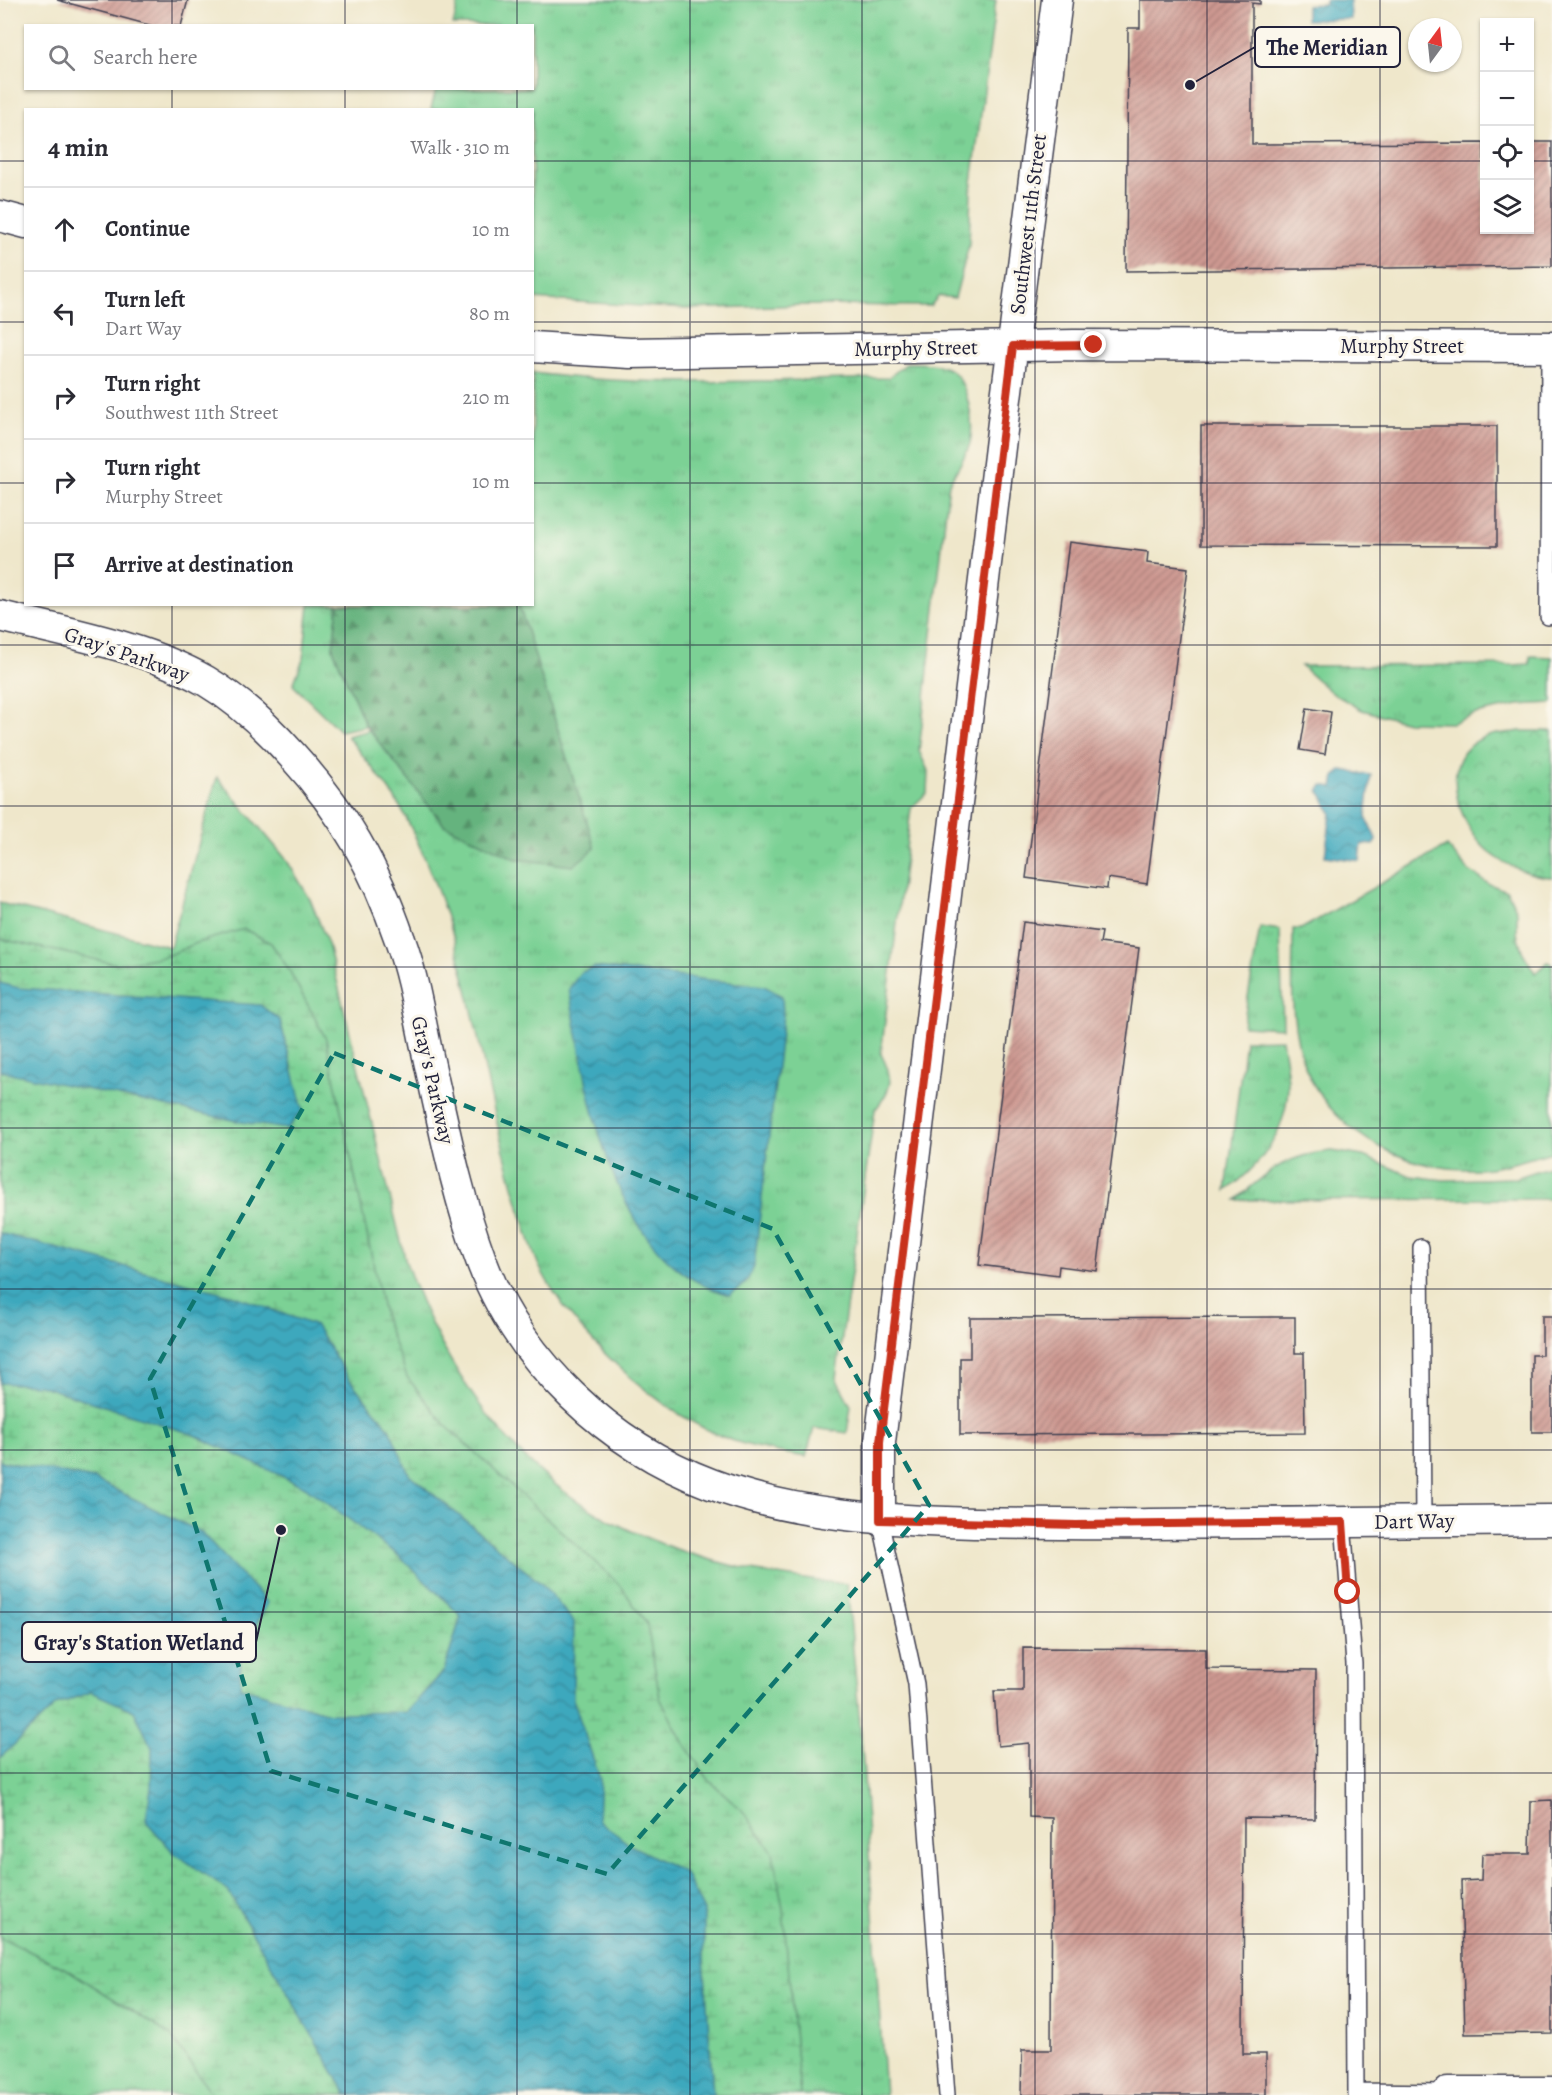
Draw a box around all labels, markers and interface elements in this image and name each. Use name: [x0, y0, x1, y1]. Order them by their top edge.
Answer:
north arrow: [1408, 18, 1462, 72]
map controls: [1480, 18, 1534, 234]
button: +: [1480, 18, 1534, 72]
search box: [24, 24, 534, 90]
callout: The Meridian: [1255, 27, 1400, 67]
text: The Meridian: [1266, 33, 1388, 63]
icon: search: [45, 41, 78, 74]
text: Search here: [93, 42, 198, 72]
button: −: [1480, 72, 1534, 126]
button: locate: [1480, 126, 1534, 180]
text: 4 min: [48, 130, 109, 165]
street label: Southwest 11th Street: [1003, 132, 1053, 316]
text: Walk · 310 m: [411, 134, 510, 161]
button: layers: [1480, 180, 1534, 234]
icon: ahead: [48, 213, 81, 246]
text: Continue: [105, 214, 190, 244]
text: 10 m: [472, 216, 510, 243]
text: Turn left: [105, 285, 185, 315]
icon: left: [48, 297, 81, 330]
text: 80 m: [469, 300, 510, 327]
text: Dart Way: [105, 315, 182, 342]
route end: [1080, 331, 1106, 357]
street label: Murphy Street: [1340, 332, 1464, 360]
street label: Murphy Street: [854, 333, 978, 363]
text: Turn right: [105, 369, 201, 399]
icon: right: [48, 381, 81, 414]
text: 210 m: [462, 384, 510, 411]
text: Southwest 11th Street: [105, 399, 278, 426]
text: Turn right: [105, 453, 201, 483]
icon: right: [48, 465, 81, 498]
text: 10 m: [472, 468, 510, 495]
text: Murphy Street: [105, 483, 223, 510]
icon: arrive: [48, 549, 81, 582]
text: Arrive at destination: [105, 550, 294, 580]
street label: Gray's Parkway: [61, 620, 194, 689]
street label: Gray's Parkway: [405, 1013, 461, 1147]
street label: Dart Way: [1374, 1506, 1455, 1536]
route start: [1334, 1578, 1360, 1604]
callout: Gray's Station Wetland: [22, 1622, 256, 1662]
text: Gray's Station Wetland: [34, 1628, 244, 1658]

